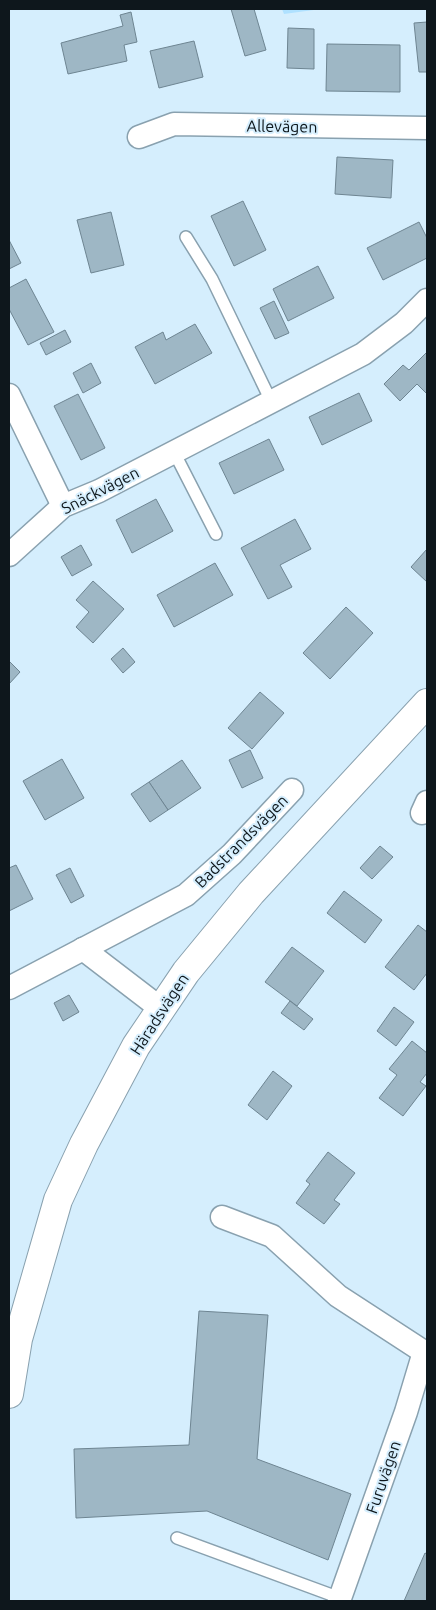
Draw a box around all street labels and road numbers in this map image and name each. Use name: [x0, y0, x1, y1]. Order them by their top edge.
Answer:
street label: Allevägen: [246, 116, 318, 136]
street label: Snäckvägen: [58, 463, 142, 517]
street label: Badstrandsvägen: [191, 791, 291, 891]
street label: Häradsvägen: [126, 970, 192, 1058]
street label: Furuvägen: [362, 1438, 404, 1516]

